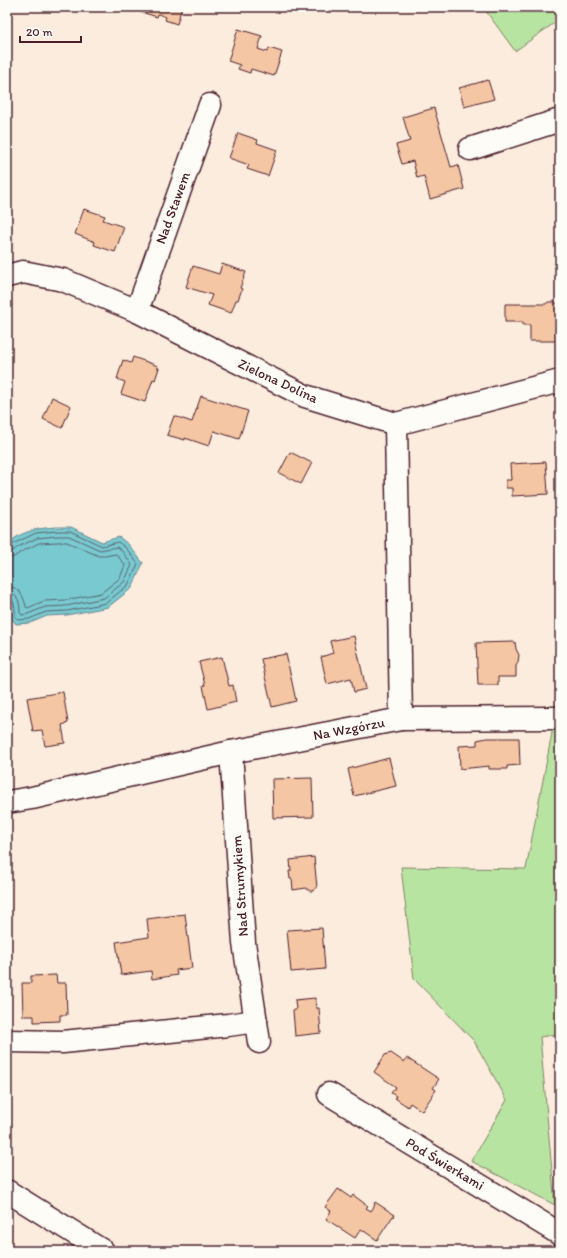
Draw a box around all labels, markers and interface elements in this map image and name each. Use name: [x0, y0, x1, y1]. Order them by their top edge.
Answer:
scale bar: [20, 18, 81, 44]
text: 20 m: [26, 25, 53, 39]
street label: Nad Stawem: [152, 169, 194, 246]
street label: Zielona Dolina: [235, 355, 321, 407]
street label: Na Wzgórzu: [312, 714, 386, 744]
street label: Nad Strumykiem: [228, 835, 252, 937]
street label: Pod Świerkami: [403, 1134, 487, 1194]

